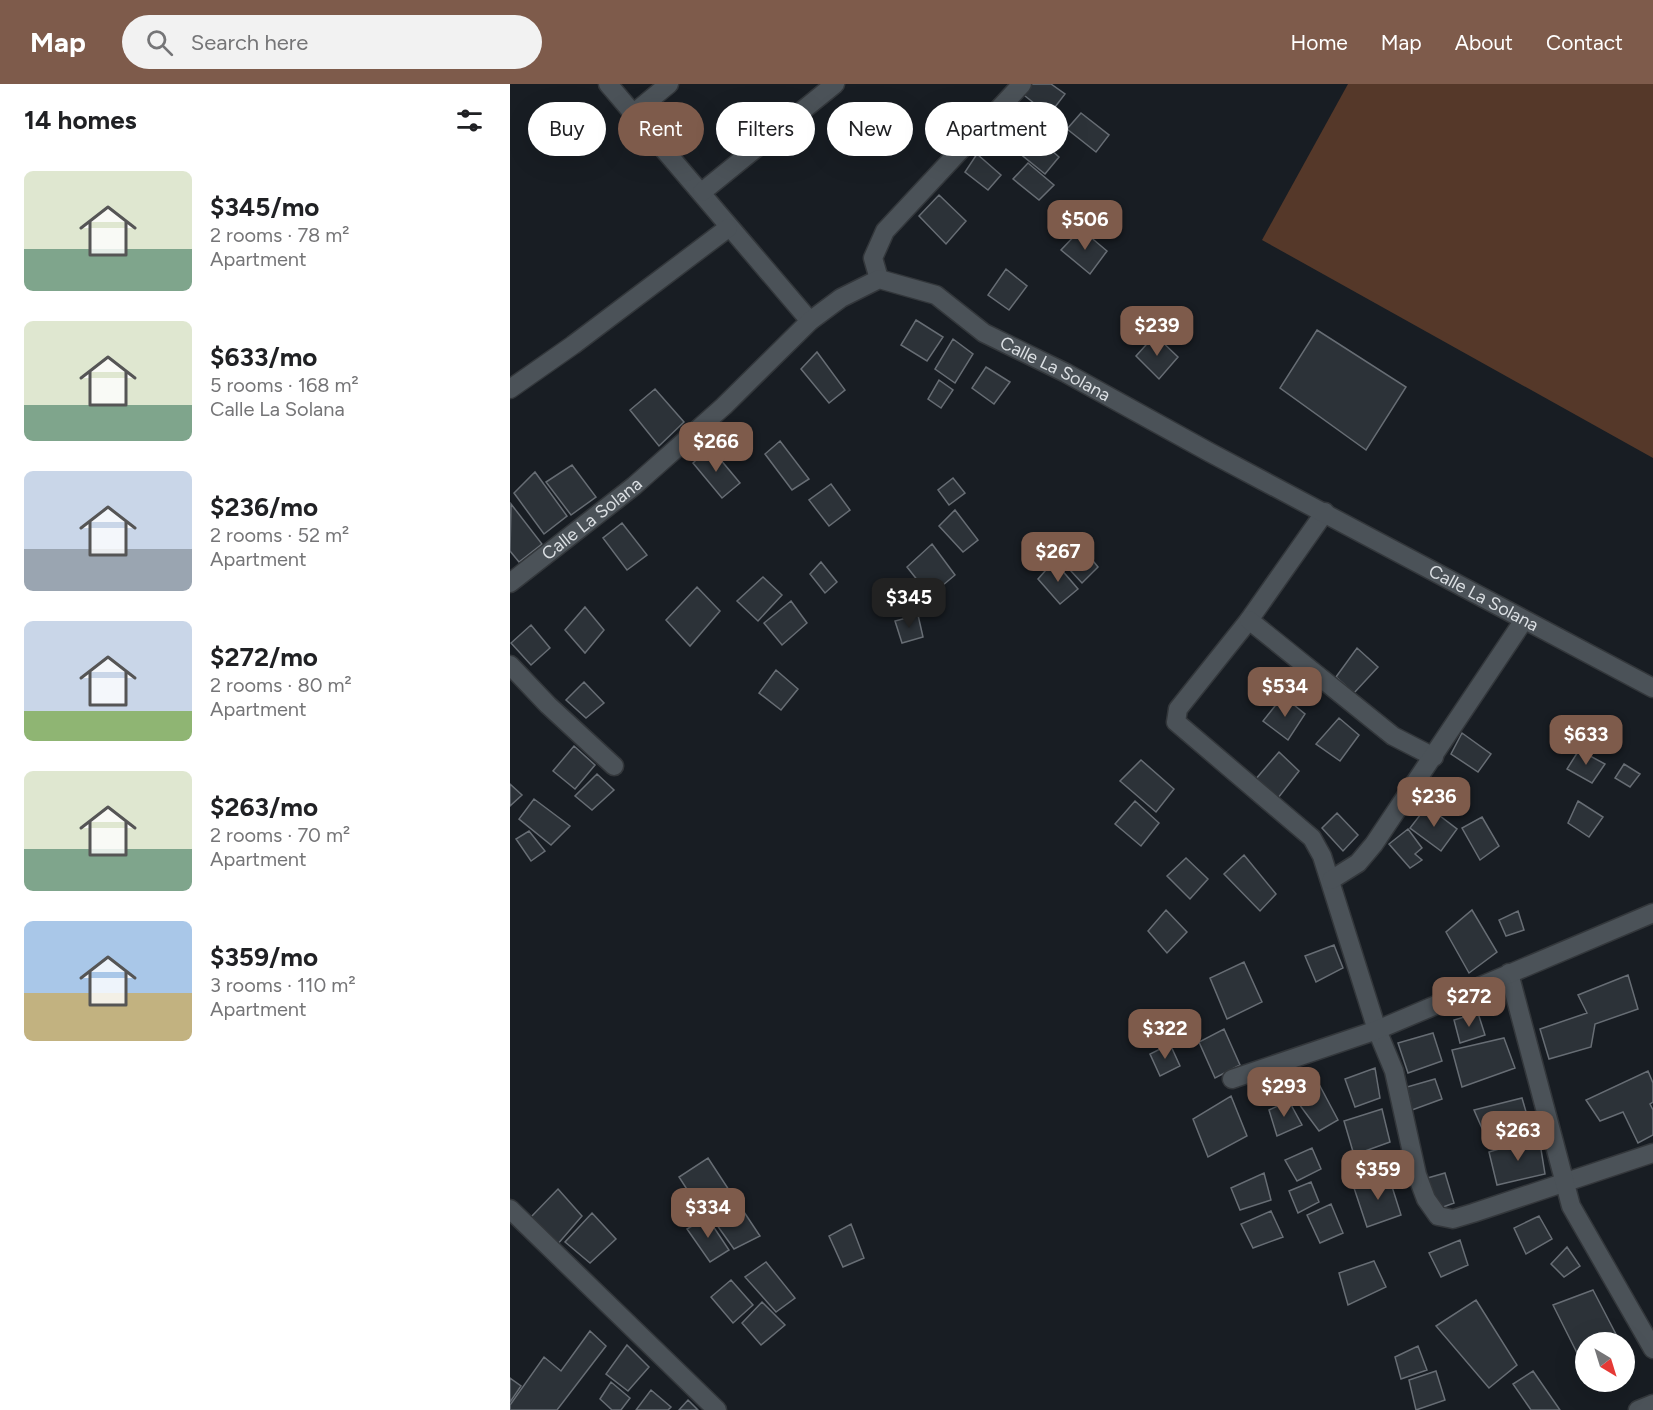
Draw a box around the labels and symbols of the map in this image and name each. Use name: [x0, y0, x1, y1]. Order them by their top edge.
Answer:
pin: $506: [1049, 200, 1121, 251]
pin: $239: [1121, 306, 1193, 357]
street label: Calle La Solana: [996, 331, 1114, 406]
pin: $266: [680, 422, 752, 473]
street label: Calle La Solana: [537, 473, 647, 565]
pin: $267: [1022, 532, 1094, 583]
street label: Calle La Solana: [1425, 560, 1542, 636]
pin: $345: [873, 578, 945, 629]
pin: $534: [1249, 667, 1321, 718]
pin: $633: [1550, 715, 1622, 766]
pin: $236: [1398, 777, 1470, 828]
pin: $272: [1433, 977, 1505, 1028]
pin: $322: [1129, 1009, 1201, 1060]
pin: $293: [1248, 1067, 1320, 1118]
pin: $263: [1482, 1111, 1554, 1162]
pin: $359: [1342, 1150, 1414, 1201]
pin: $334: [672, 1188, 744, 1239]
north arrow: [1575, 1332, 1635, 1392]

